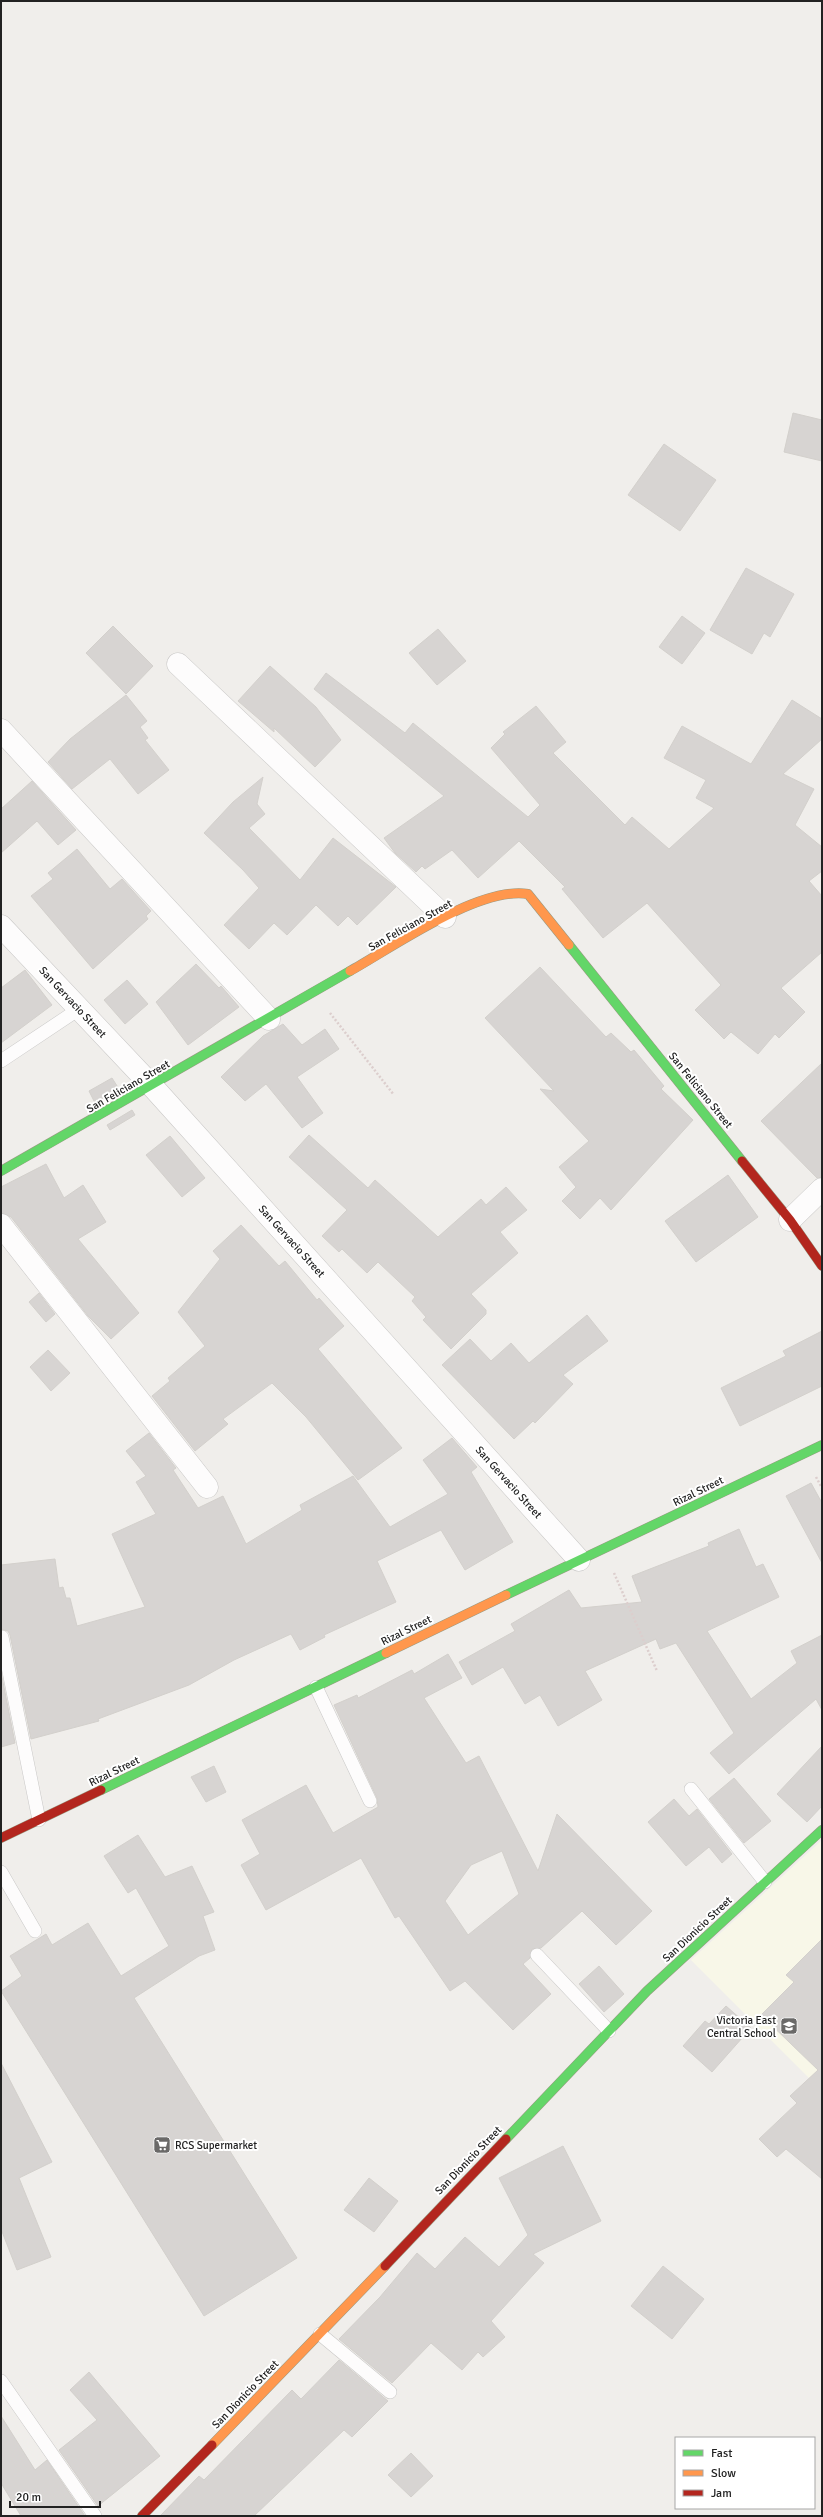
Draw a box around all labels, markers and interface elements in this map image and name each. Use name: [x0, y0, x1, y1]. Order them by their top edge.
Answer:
street label: San Feliciano Street: [366, 897, 455, 954]
street label: San Gervacio Street: [36, 964, 109, 1041]
street label: San Feliciano Street: [666, 1050, 735, 1131]
street label: San Feliciano Street: [84, 1057, 172, 1116]
street label: San Gervacio Street: [256, 1203, 328, 1280]
street label: San Gervacio Street: [473, 1444, 545, 1521]
street label: Rizal Street: [671, 1474, 726, 1509]
street label: Rizal Street: [379, 1613, 434, 1648]
street label: Rizal Street: [87, 1754, 142, 1789]
street label: San Dionicio Street: [660, 1894, 735, 1965]
place label: Victoria East Central School: [707, 2014, 776, 2040]
school or university icon: Victoria East Central School: [779, 2016, 799, 2036]
street label: San Dionicio Street: [432, 2123, 504, 2197]
supermarket icon: RCS Supermarket: [152, 2135, 172, 2155]
place label: RCS Supermarket: [175, 2139, 257, 2152]
street label: San Dionicio Street: [209, 2357, 281, 2431]
legend: [675, 2437, 815, 2509]
text: Fast: [711, 2446, 732, 2461]
text: Slow: [711, 2466, 736, 2481]
scale bar: [10, 2483, 100, 2509]
text: Jam: [711, 2486, 732, 2501]
text: 20 m: [16, 2490, 41, 2505]

